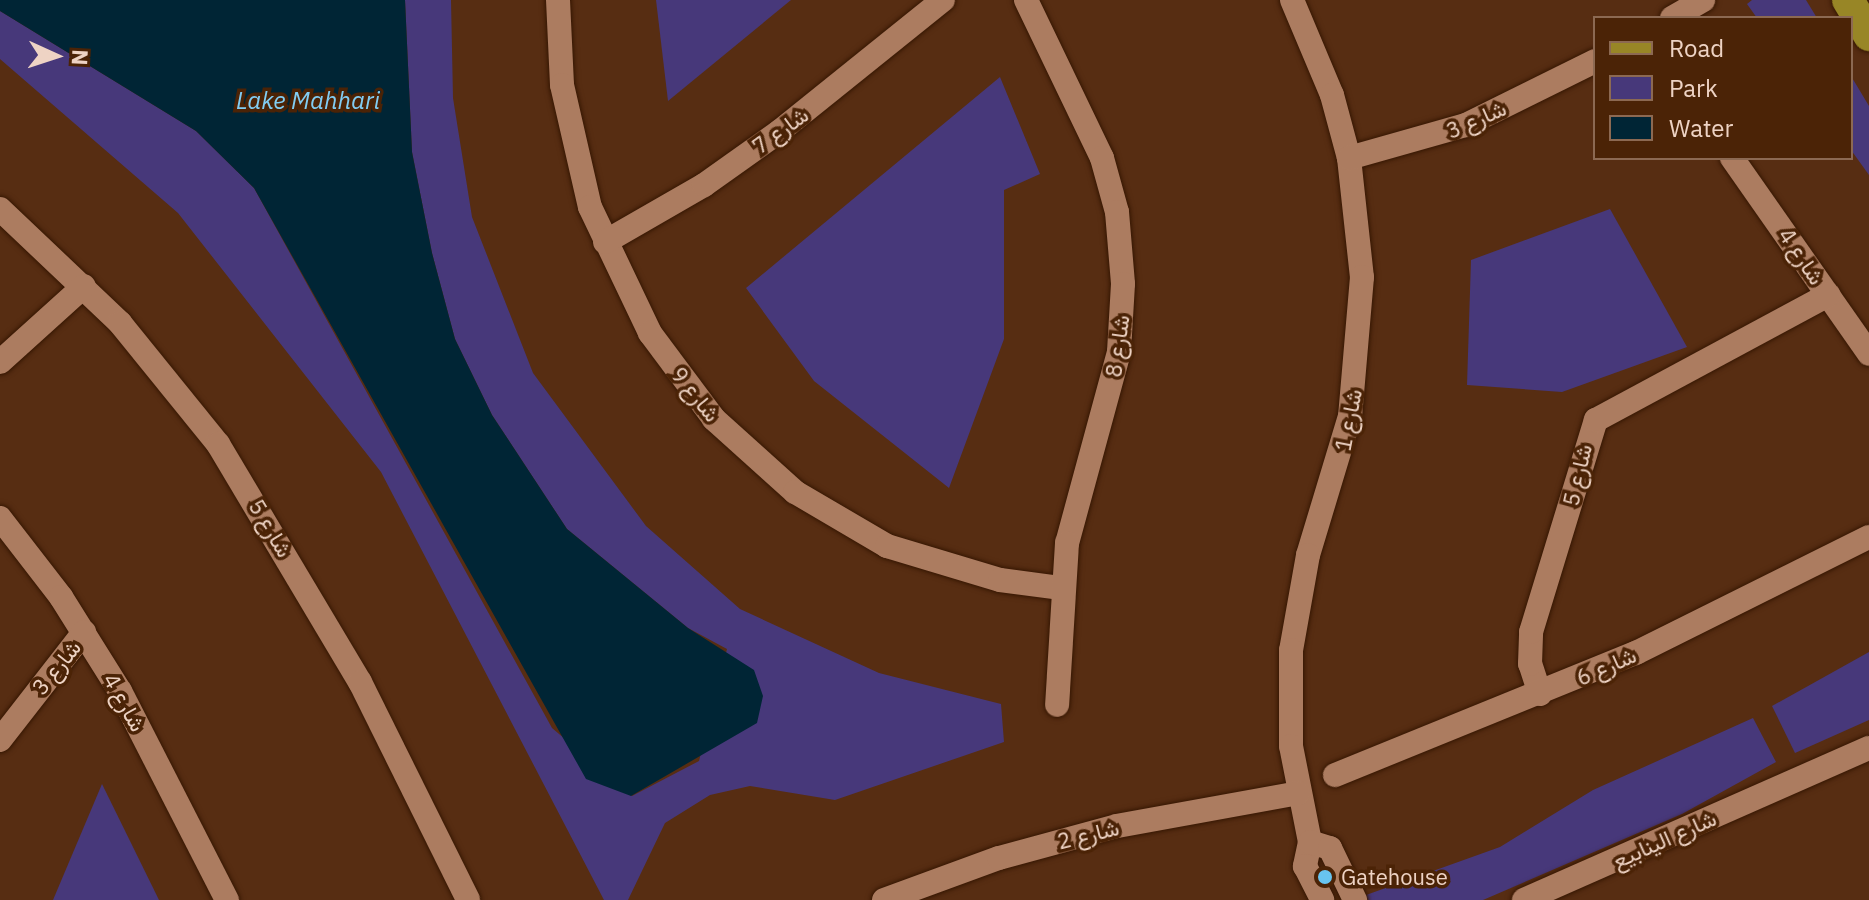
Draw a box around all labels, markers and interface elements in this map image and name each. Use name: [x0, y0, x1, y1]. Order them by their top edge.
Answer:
north arrow: [16, 16, 96, 96]
legend: [1593, 16, 1853, 160]
text: Road: [1669, 32, 1724, 64]
text: N: [66, 49, 95, 66]
text: Park: [1669, 72, 1718, 104]
water label: Lake Mahhari: [236, 87, 380, 115]
street label: شارع 3: [1442, 94, 1510, 144]
street label: شارع 7: [747, 101, 813, 159]
text: Water: [1669, 112, 1733, 144]
street label: شارع 4: [1774, 223, 1830, 289]
street label: شارع 8: [1100, 313, 1134, 379]
street label: شارع 9: [666, 361, 726, 427]
street label: شارع 1: [1329, 387, 1367, 453]
street label: شارع 5: [1557, 442, 1597, 508]
street label: شارع 5: [244, 494, 298, 562]
street label: شارع 3: [26, 634, 86, 700]
street label: شارع 6: [1572, 641, 1640, 691]
street label: شارع 4: [98, 668, 152, 736]
street label: شارع الينابيع: [1608, 804, 1720, 874]
street label: شارع 2: [1054, 814, 1122, 854]
place label: Gatehouse: [1341, 864, 1448, 890]
marker: Gatehouse: [1316, 868, 1334, 886]

